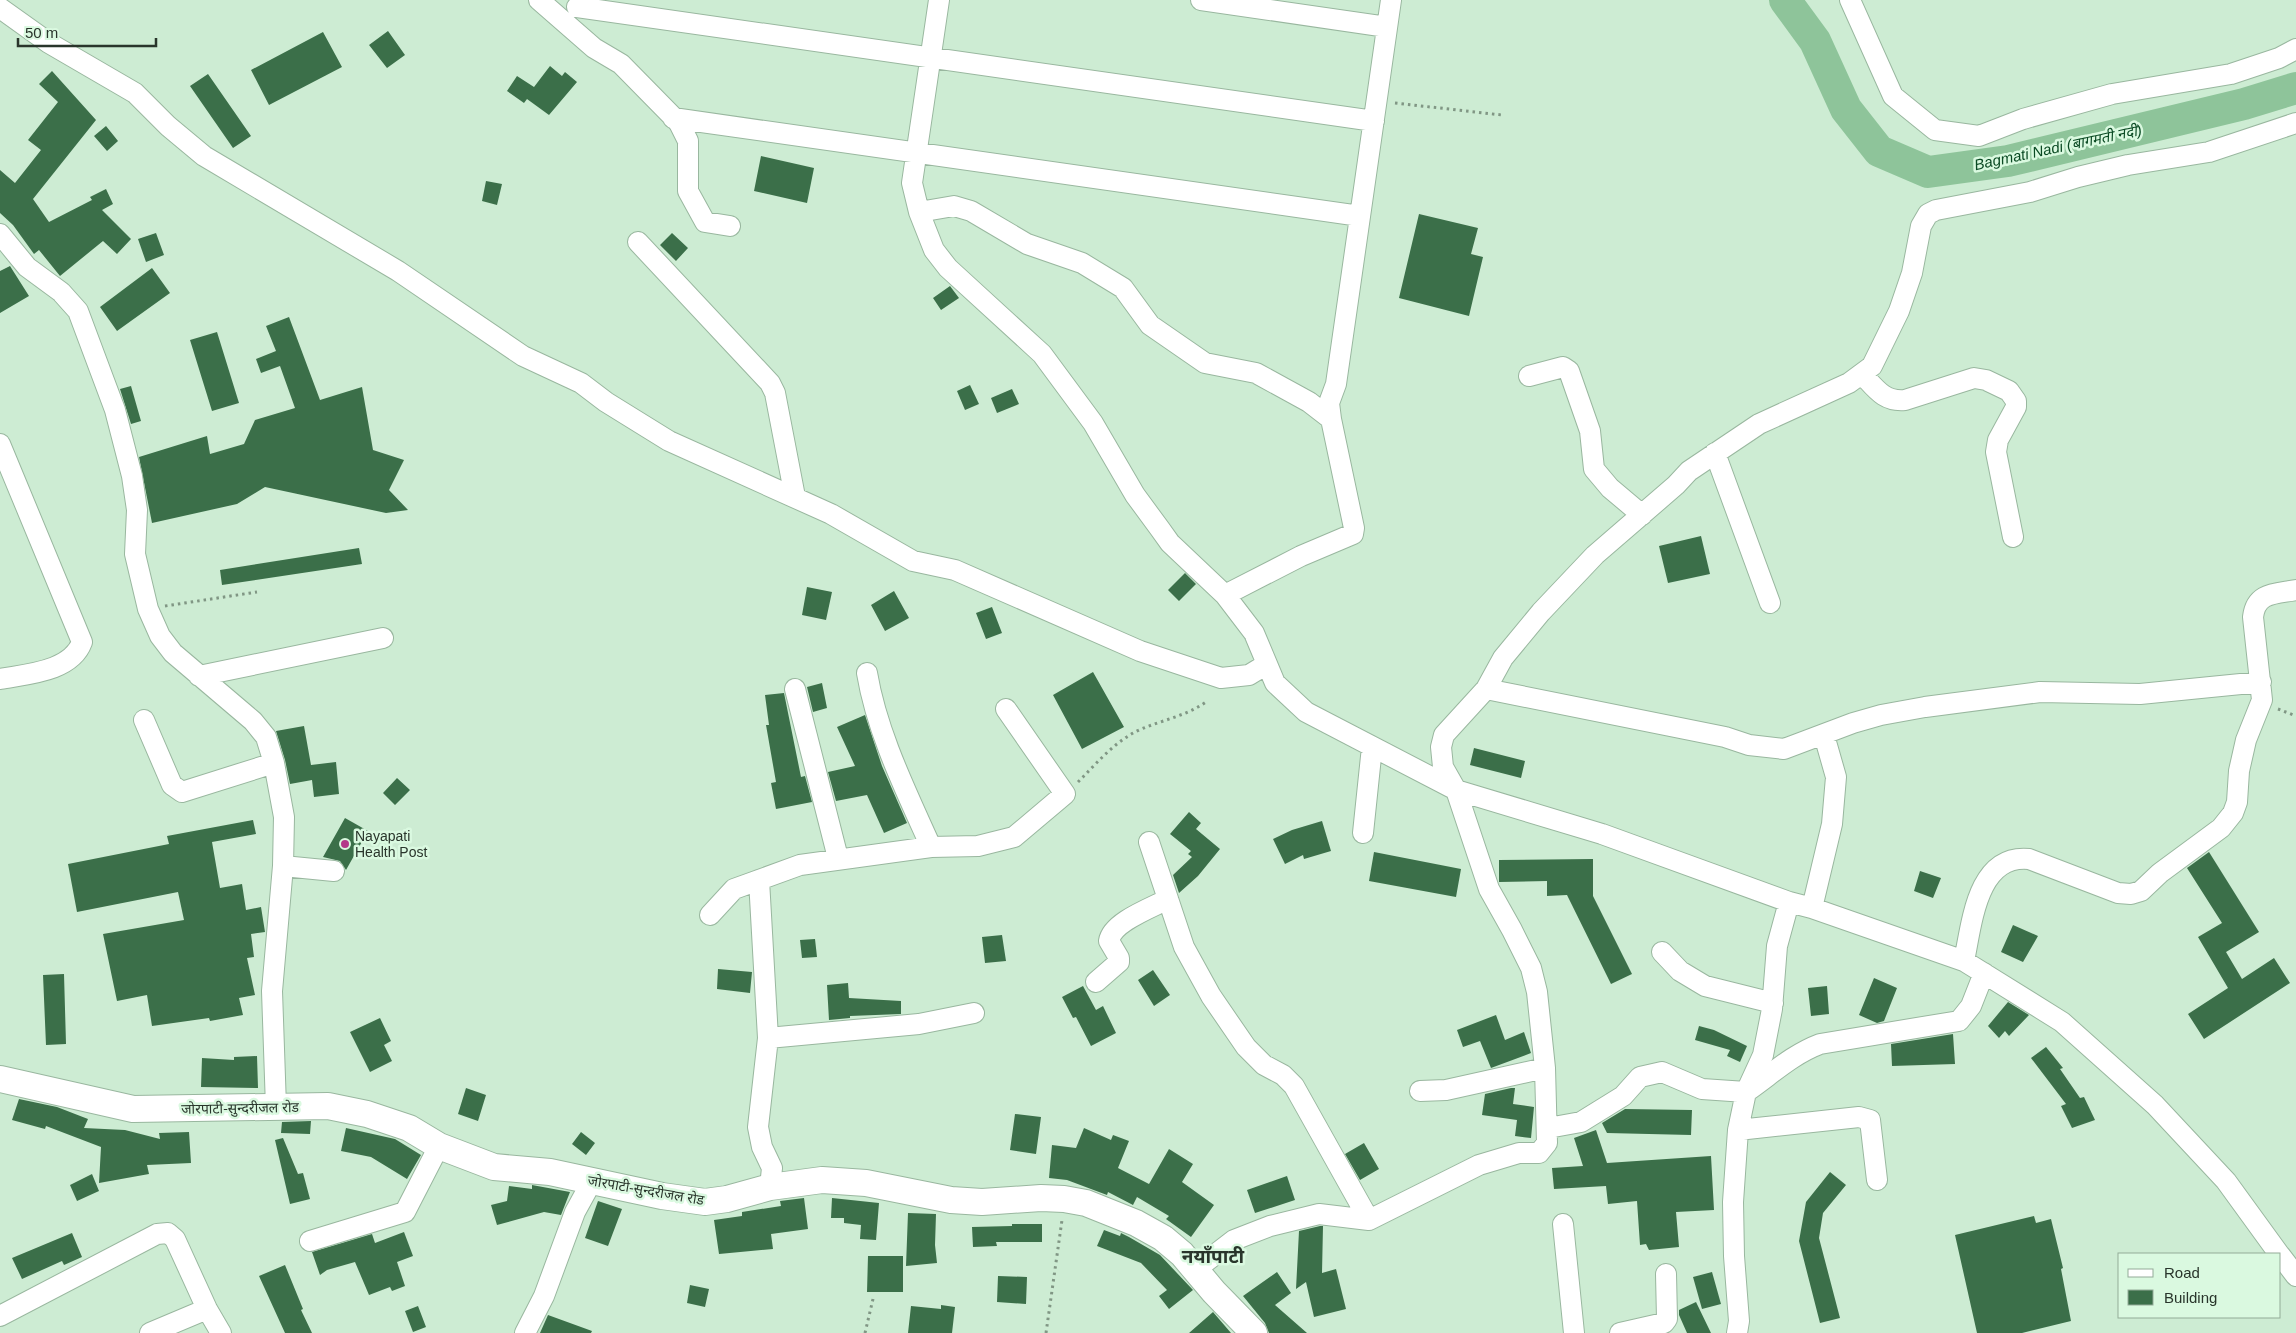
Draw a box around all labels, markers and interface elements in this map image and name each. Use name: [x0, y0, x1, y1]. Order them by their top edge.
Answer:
scale bar: [18, 15, 155, 47]
text: 50 m: [25, 24, 58, 41]
water label: Bagmati Nadi (बागमती नदी): [1973, 121, 2143, 173]
place label: Nayapati Health Post: [355, 828, 427, 860]
marker: Nayapati Health Post: [339, 838, 351, 850]
street label: जोरपाटी-सुन्दरीजल रोड: [181, 1099, 300, 1119]
street label: जोरपाटी-सुन्दरीजल रोड: [586, 1172, 706, 1210]
district label: नयाँपाटी: [1182, 1245, 1245, 1267]
legend: [2118, 1253, 2281, 1318]
text: Road: [2164, 1264, 2200, 1281]
text: Building: [2164, 1289, 2217, 1306]

